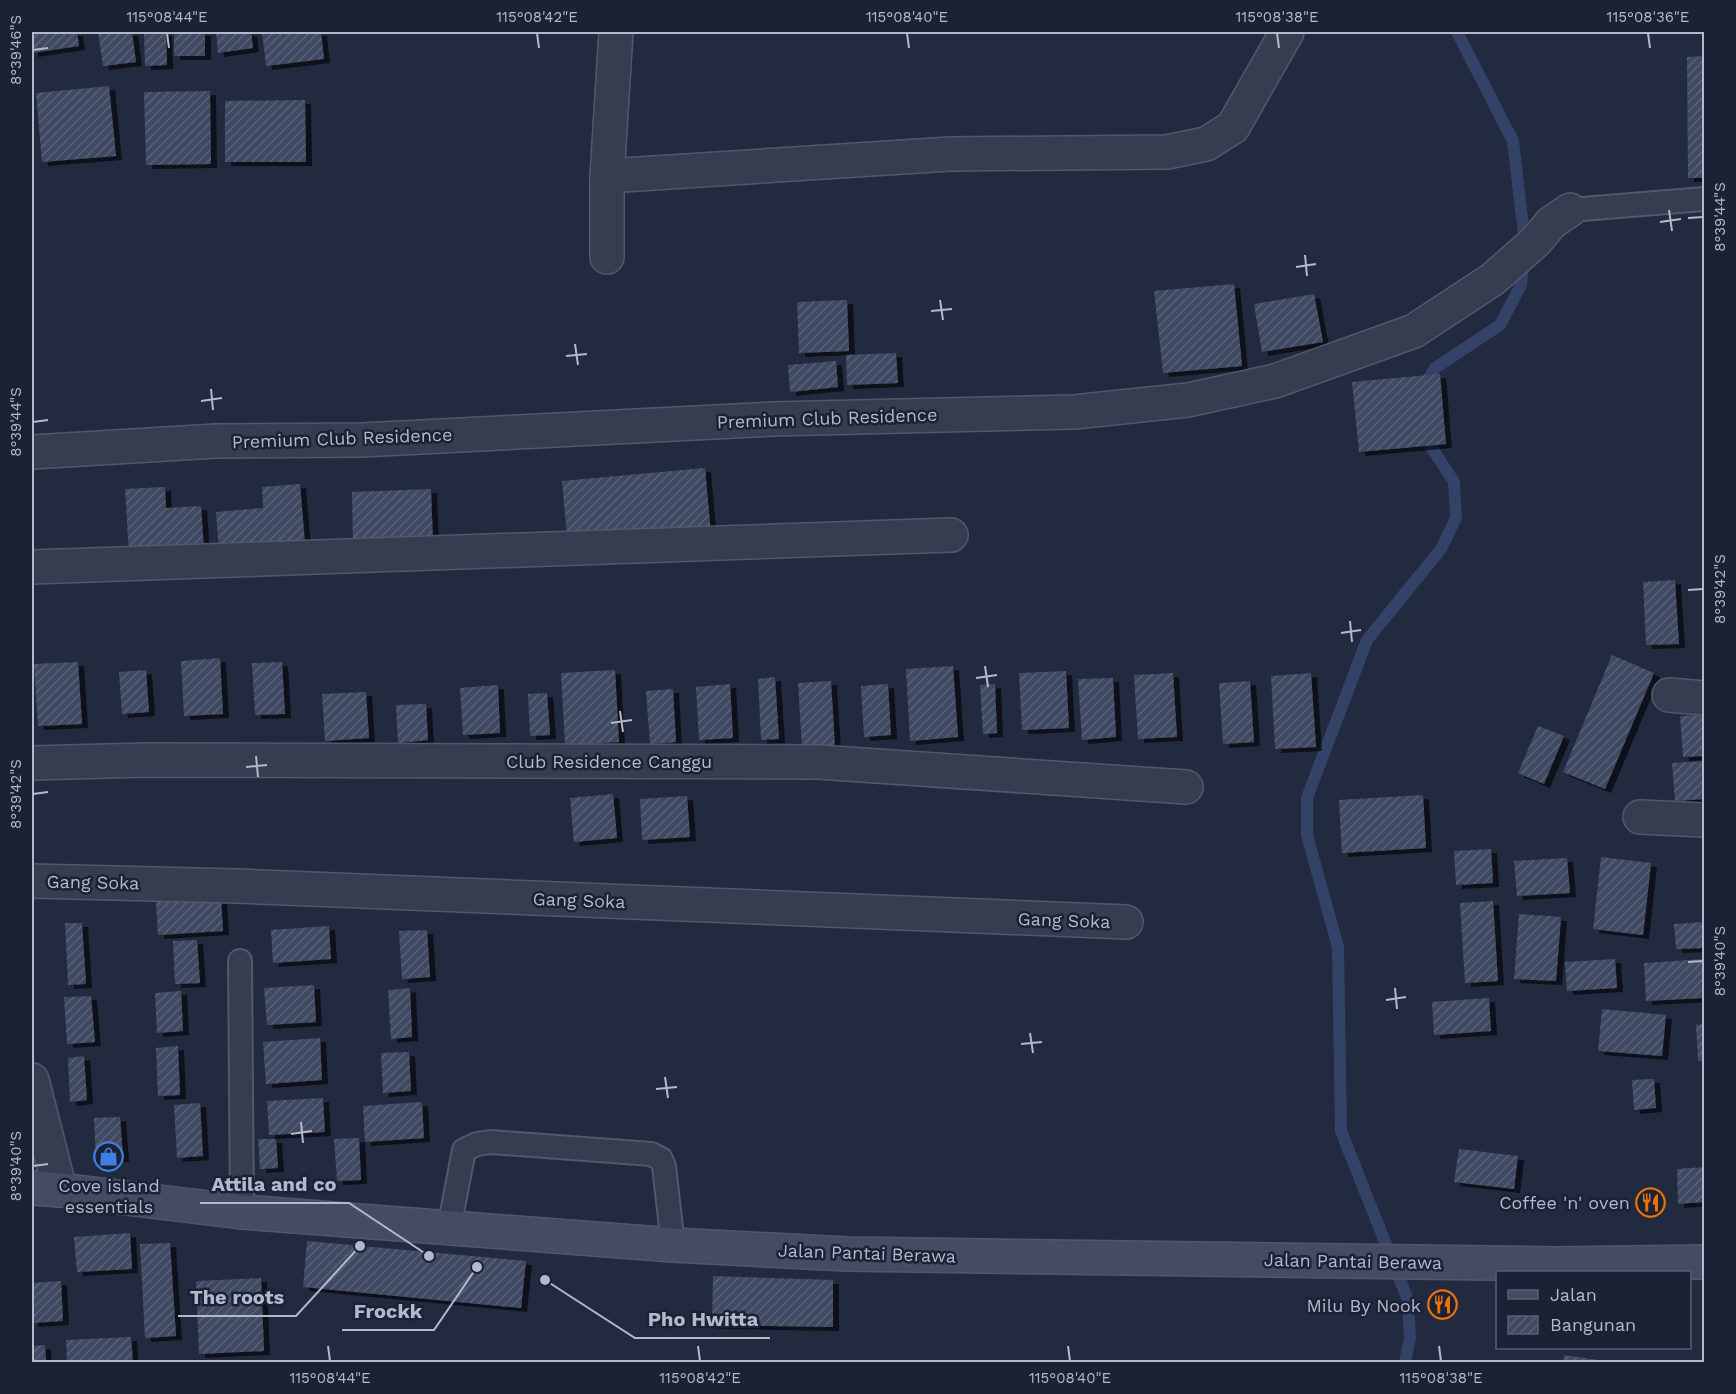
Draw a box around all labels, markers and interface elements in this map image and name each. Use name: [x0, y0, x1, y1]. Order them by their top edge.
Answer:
text: 115°08'44"E: [126, 8, 208, 26]
text: 115°08'42"E: [496, 8, 578, 26]
text: 115°08'40"E: [866, 8, 948, 26]
text: 115°08'38"E: [1235, 8, 1319, 26]
text: 115°08'36"E: [1607, 8, 1689, 26]
text: 8°39'46"S: [7, 15, 25, 85]
text: 8°39'44"S: [1711, 182, 1729, 252]
text: 8°39'44"S: [7, 387, 25, 457]
street label: Premium Club Residence: [716, 404, 938, 432]
street label: Premium Club Residence: [231, 424, 453, 452]
text: 8°39'42"S: [1711, 554, 1729, 624]
street label: Club Residence Canggu: [506, 751, 712, 772]
text: 8°39'42"S: [7, 759, 25, 829]
street label: Gang Soka: [47, 871, 139, 893]
street label: Gang Soka: [532, 888, 626, 912]
street label: Gang Soka: [1017, 908, 1111, 932]
text: 8°39'40"S: [1711, 926, 1729, 996]
text: 8°39'40"S: [7, 1131, 25, 1201]
shop icon: Cove island essentials: [93, 1140, 125, 1172]
callout: Attila and co: [200, 1165, 349, 1203]
text: Attila and co: [212, 1172, 336, 1196]
place label: Cove island essentials: [58, 1175, 160, 1217]
restaurant icon: Coffee 'n' oven: [1635, 1186, 1667, 1218]
place label: Coffee 'n' oven: [1499, 1192, 1630, 1213]
street label: Jalan Pantai Berawa: [778, 1239, 956, 1267]
street label: Jalan Pantai Berawa: [1264, 1249, 1442, 1273]
legend: [1496, 1271, 1691, 1349]
callout: The roots: [178, 1278, 296, 1316]
text: Jalan: [1550, 1284, 1597, 1305]
text: The roots: [190, 1285, 285, 1309]
restaurant icon: Milu By Nook: [1426, 1289, 1458, 1321]
callout: Frockk: [342, 1292, 434, 1330]
place label: Milu By Nook: [1306, 1295, 1421, 1316]
text: Frockk: [354, 1299, 423, 1323]
callout: Pho Hwitta: [635, 1300, 770, 1338]
text: Pho Hwitta: [648, 1307, 759, 1331]
text: Bangunan: [1550, 1314, 1636, 1335]
text: 115°08'44"E: [289, 1369, 371, 1387]
text: 115°08'42"E: [659, 1369, 741, 1387]
text: 115°08'40"E: [1029, 1369, 1111, 1387]
text: 115°08'38"E: [1399, 1369, 1483, 1387]

